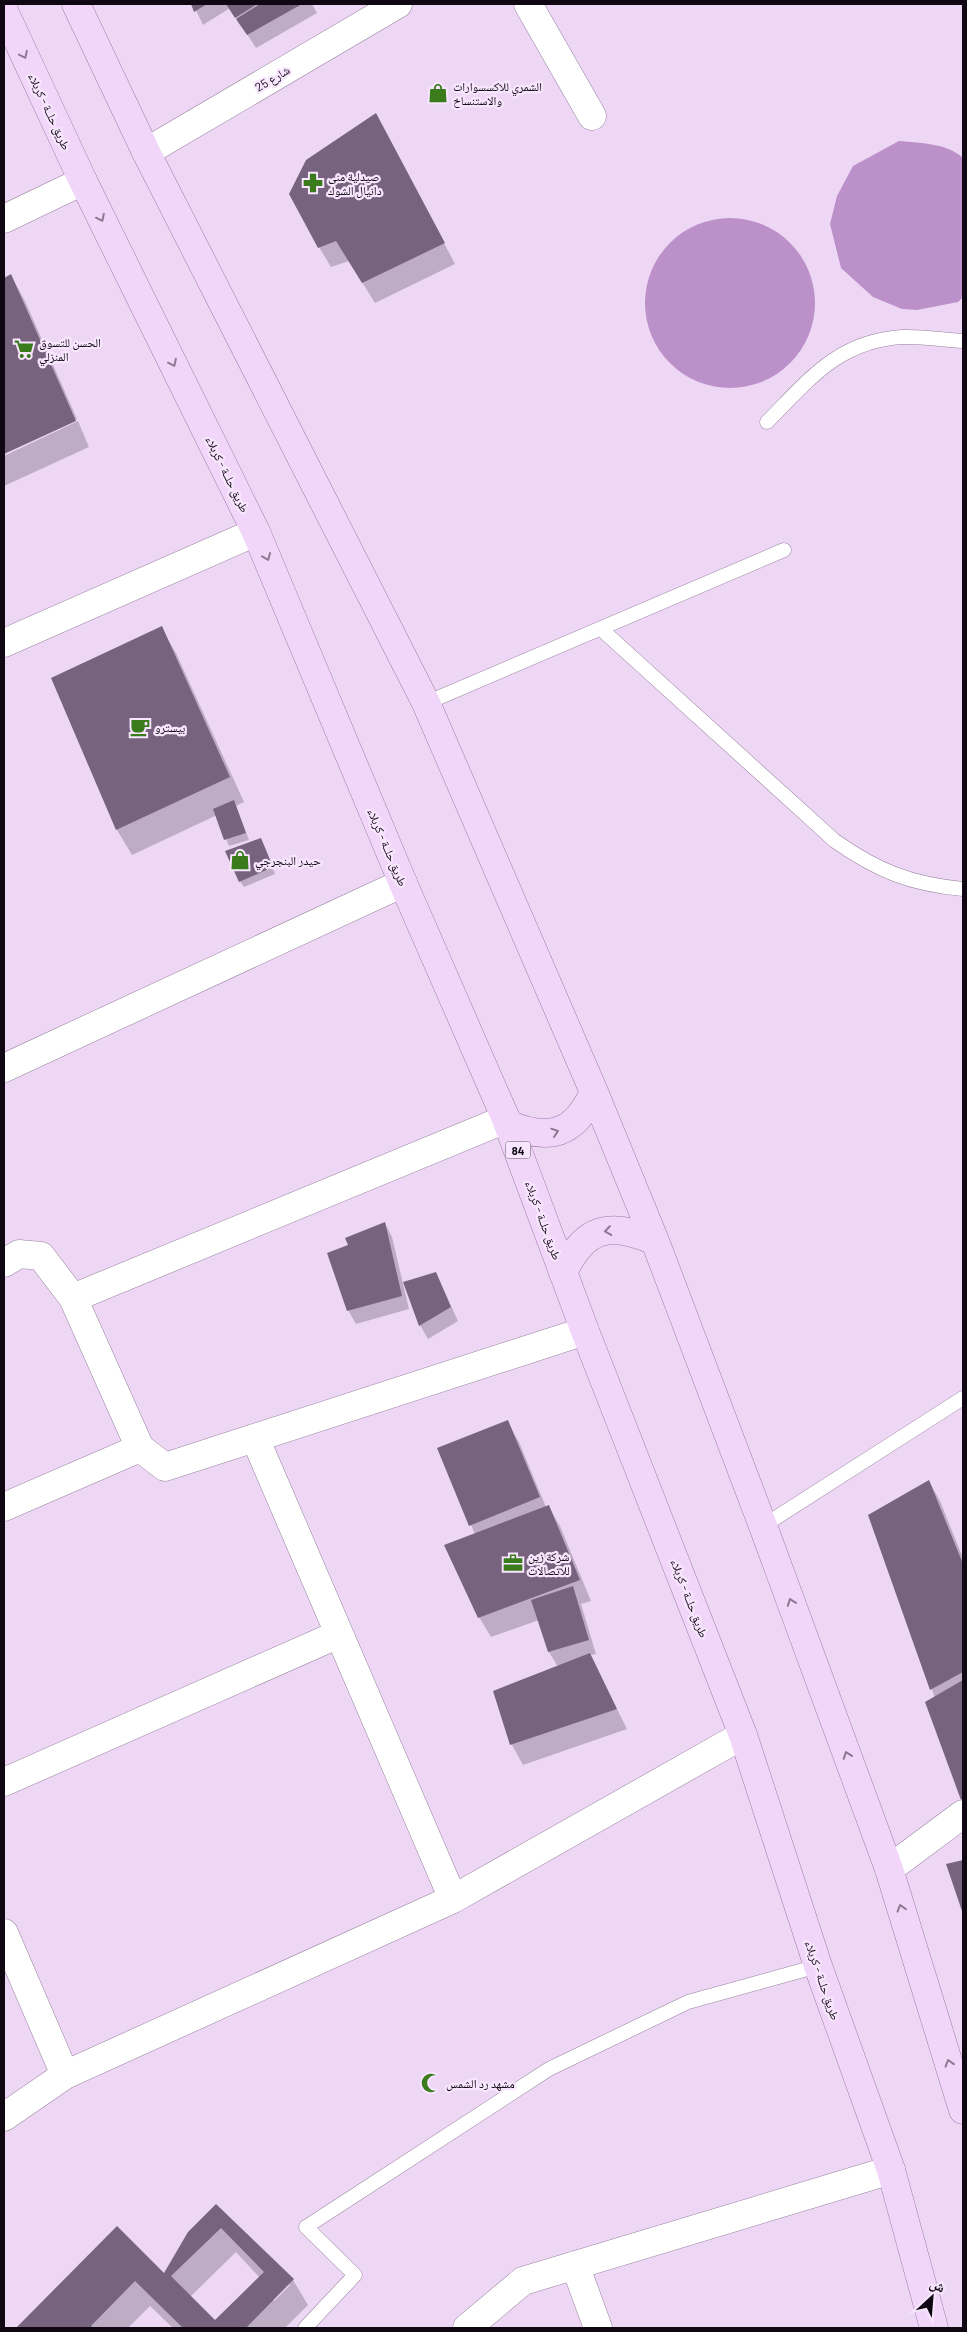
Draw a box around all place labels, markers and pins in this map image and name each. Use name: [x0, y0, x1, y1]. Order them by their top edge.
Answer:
place label: الشمري للاكسسوارات والاستنساخ: [453, 79, 542, 108]
shop icon: الشمري للاكسسوارات والاستنساخ: [427, 82, 449, 104]
place label: صيدلية منى دانيال الشوك: [328, 169, 382, 198]
pharmacy icon: صيدلية منى دانيال الشوك: [302, 172, 324, 194]
place label: الحسن للتسوق المنزلي: [39, 335, 101, 367]
supermarket icon: الحسن للتسوق المنزلي: [13, 338, 35, 360]
cafe icon: بيسترو: [129, 716, 151, 738]
place label: بيسترو: [155, 720, 185, 735]
shop icon: حيدر البنجرجي: [229, 849, 251, 871]
place label: حيدر البنجرجي: [255, 853, 321, 871]
place label: شركة زين للاتصالات: [528, 1549, 570, 1577]
office icon: شركة زين للاتصالات: [502, 1552, 524, 1574]
mosque icon: مشهد رد الشمس: [420, 2072, 442, 2094]
place label: مشهد رد الشمس: [446, 2076, 515, 2091]

